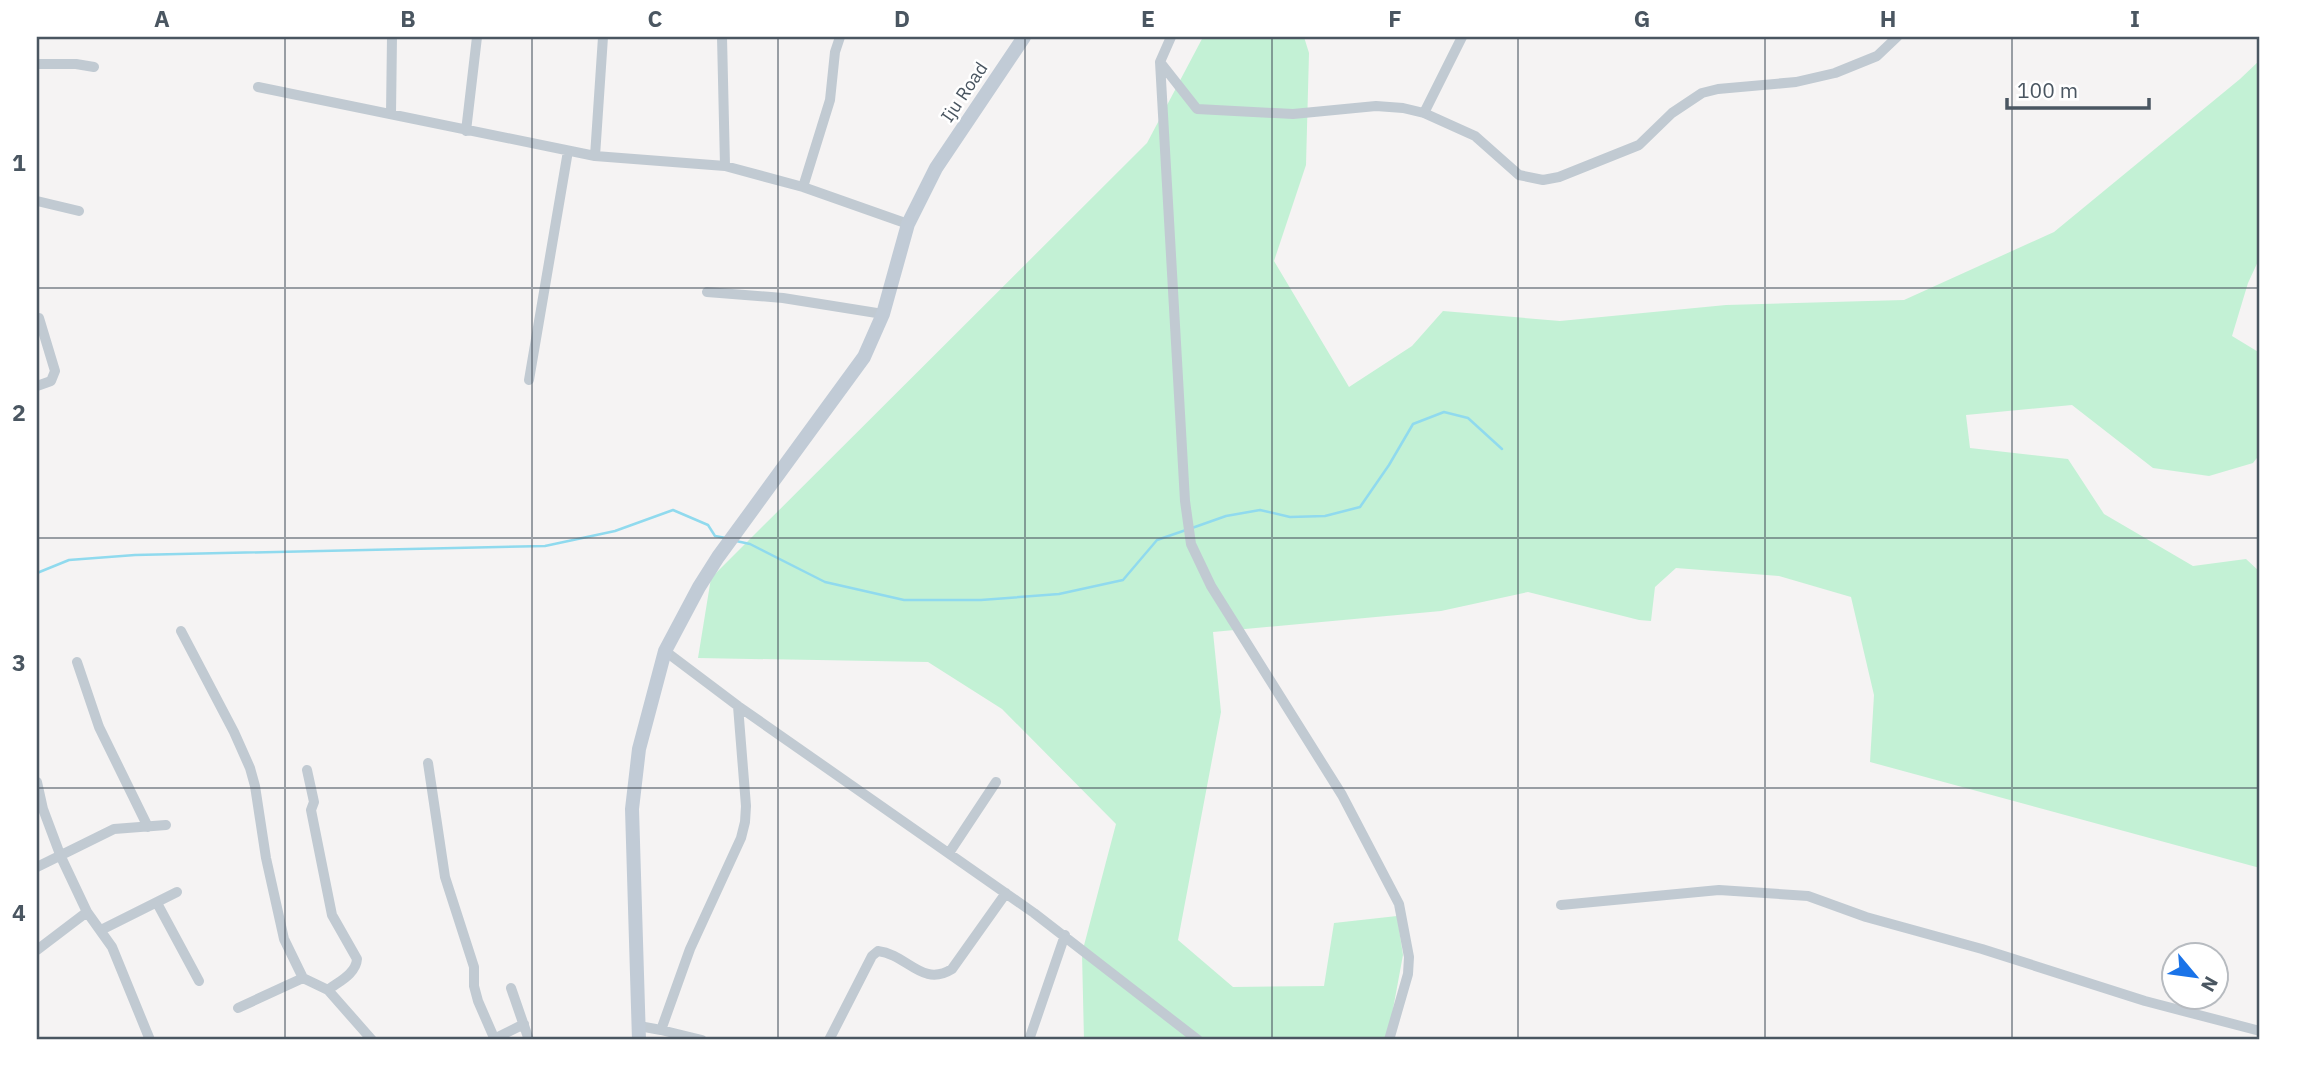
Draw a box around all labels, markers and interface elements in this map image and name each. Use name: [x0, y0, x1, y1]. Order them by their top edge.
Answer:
text: A: [154, 3, 170, 33]
text: B: [400, 3, 416, 33]
text: C: [648, 3, 663, 33]
text: D: [894, 3, 910, 33]
text: E: [1141, 3, 1155, 33]
text: F: [1388, 3, 1402, 33]
text: G: [1634, 3, 1650, 33]
text: H: [1880, 3, 1896, 33]
text: I: [2130, 3, 2140, 33]
street label: Iju Road: [936, 58, 992, 126]
scale bar: [2007, 66, 2148, 110]
text: 100 m: [2017, 76, 2078, 104]
text: 1: [12, 147, 26, 177]
text: 2: [12, 397, 26, 427]
text: 3: [12, 647, 26, 677]
text: 4: [12, 897, 26, 927]
north arrow: [2160, 940, 2230, 1010]
text: N: [2196, 972, 2224, 996]

